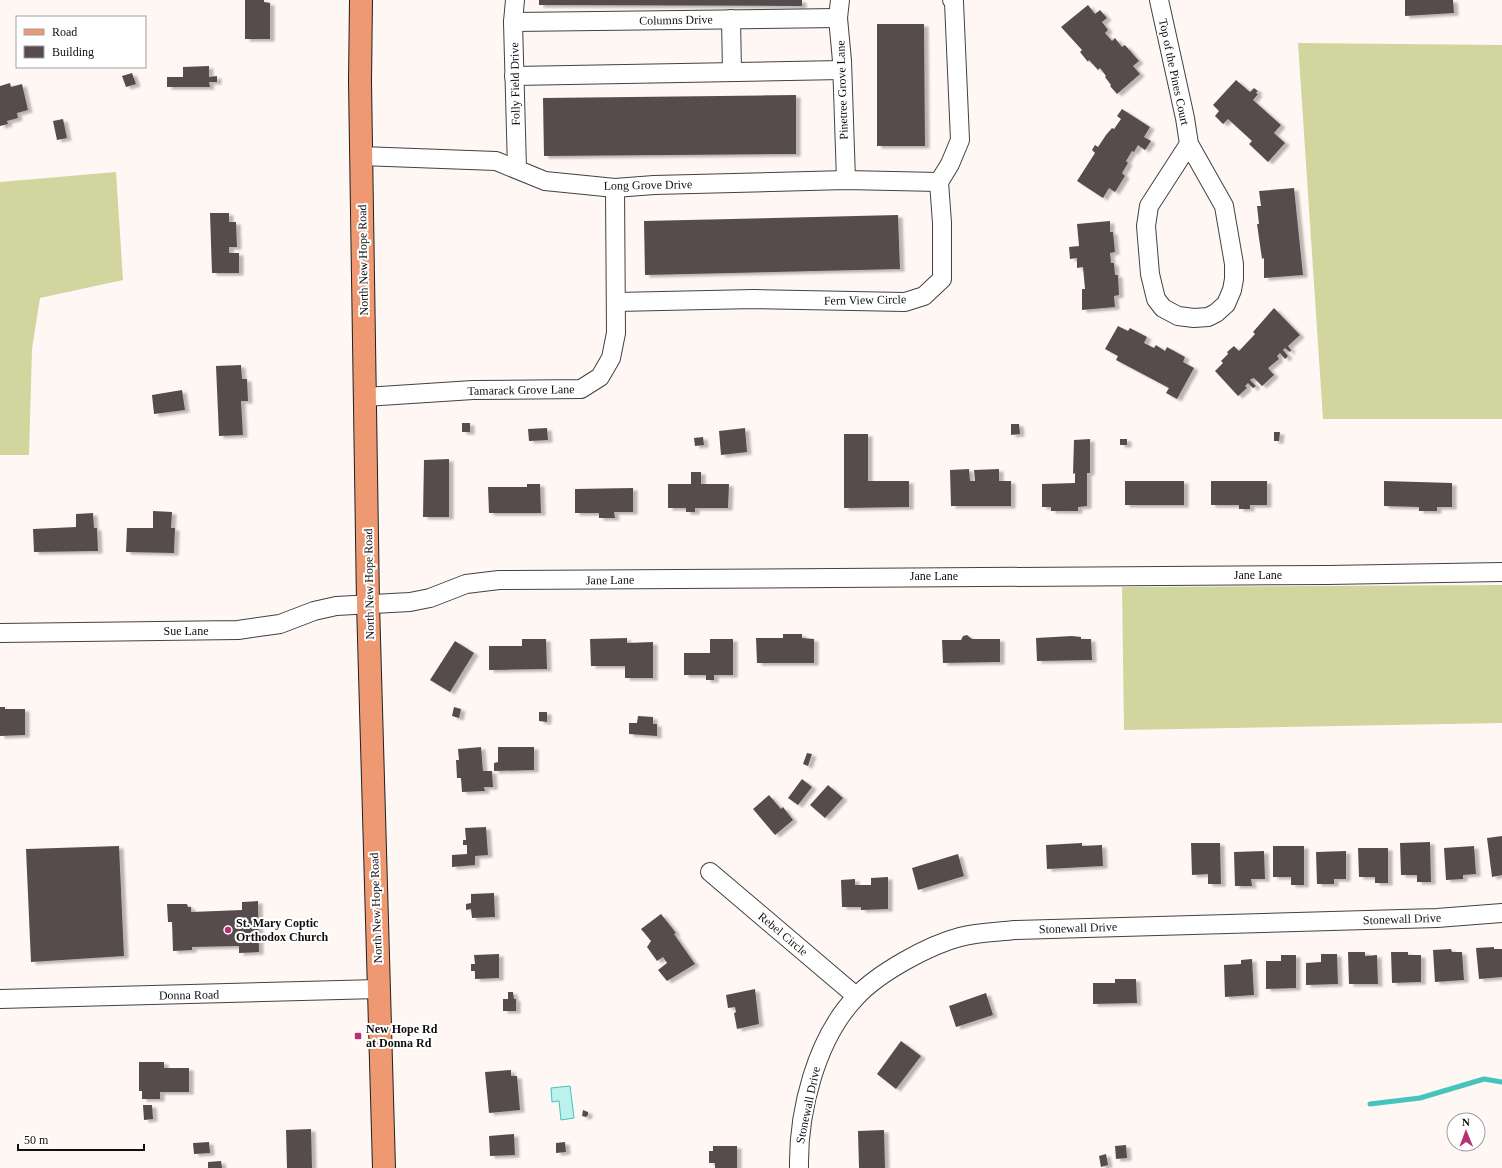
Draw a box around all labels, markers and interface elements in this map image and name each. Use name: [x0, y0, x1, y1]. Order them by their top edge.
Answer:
street label: Columns Drive: [639, 12, 713, 28]
legend: [16, 16, 146, 68]
street label: Top of the Pines Court: [1156, 17, 1192, 127]
text: Road: [52, 25, 77, 39]
street label: Pinetree Grove Lane: [833, 40, 851, 140]
street label: Folly Field Drive: [507, 42, 523, 126]
text: Building: [52, 45, 94, 59]
street label: Long Grove Drive: [604, 177, 692, 193]
street label: North New Hope Road: [355, 204, 371, 316]
street label: Fern View Circle: [824, 292, 906, 308]
street label: Tamarack Grove Lane: [467, 382, 575, 398]
street label: North New Hope Road: [361, 528, 377, 640]
street label: Jane Lane: [1234, 568, 1282, 582]
street label: Jane Lane: [910, 569, 958, 583]
street label: Jane Lane: [586, 573, 634, 587]
street label: Sue Lane: [164, 624, 208, 638]
street label: North New Hope Road: [367, 852, 385, 964]
street label: Rebel Circle: [755, 909, 811, 959]
street label: Stonewall Drive: [1363, 911, 1441, 927]
place label: St. Mary Coptic Orthodox Church: [236, 916, 328, 944]
street label: Stonewall Drive: [1039, 920, 1117, 936]
marker: St. Mary Coptic Orthodox Church: [223, 925, 233, 935]
street label: Donna Road: [159, 987, 219, 1003]
place label: New Hope Rd at Donna Rd: [366, 1022, 438, 1050]
marker: New Hope Rd at Donna Rd: [353, 1031, 363, 1041]
street label: Stonewall Drive: [793, 1065, 823, 1145]
north arrow: [1446, 1112, 1486, 1152]
text: N: [1462, 1116, 1470, 1128]
scale bar: [18, 1126, 144, 1152]
text: 50 m: [24, 1133, 49, 1147]

